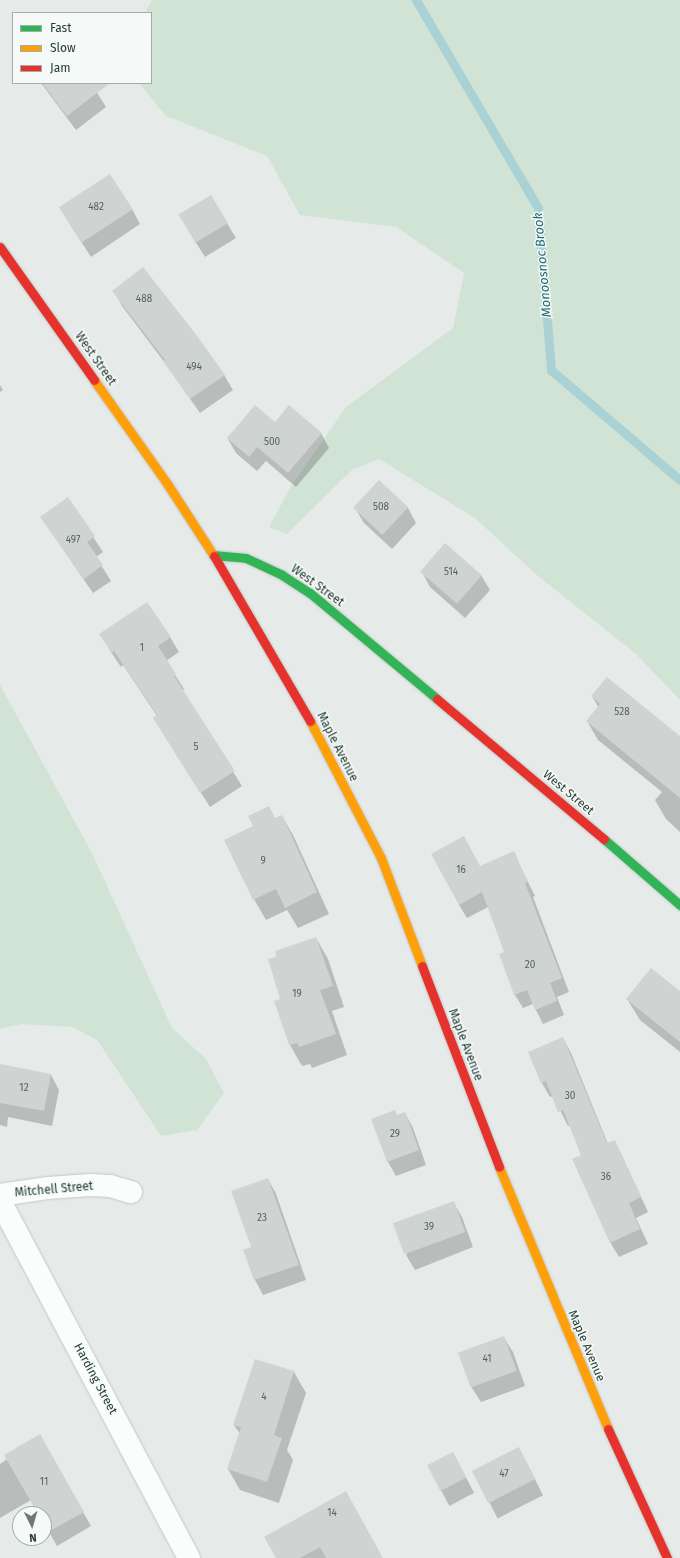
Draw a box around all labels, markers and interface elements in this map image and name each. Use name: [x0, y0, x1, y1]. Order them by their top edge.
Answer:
legend: [12, 12, 152, 84]
text: Fast: [50, 21, 72, 35]
text: Slow: [50, 41, 76, 55]
text: Jam: [50, 61, 70, 75]
house number: 482: [88, 202, 104, 214]
water label: Monoosnoc Brook: [531, 212, 555, 318]
house number: 488: [136, 294, 152, 306]
street label: West Street: [71, 329, 119, 389]
house number: 494: [186, 362, 202, 374]
house number: 500: [264, 437, 280, 449]
house number: 508: [373, 502, 389, 514]
house number: 497: [66, 535, 80, 547]
street label: West Street: [288, 562, 346, 610]
house number: 514: [444, 567, 458, 579]
house number: 1: [140, 643, 144, 655]
house number: 528: [614, 707, 630, 719]
street label: Maple Avenue: [313, 710, 361, 784]
house number: 5: [193, 742, 199, 754]
street label: West Street: [540, 768, 596, 818]
house number: 9: [260, 856, 266, 868]
house number: 16: [456, 865, 466, 877]
house number: 20: [525, 960, 535, 972]
house number: 19: [292, 989, 302, 1001]
street label: Maple Avenue: [445, 1007, 485, 1083]
house number: 12: [19, 1083, 29, 1095]
house number: 30: [565, 1091, 575, 1103]
house number: 29: [390, 1129, 400, 1141]
house number: 36: [601, 1172, 611, 1184]
street label: Mitchell Street: [14, 1179, 94, 1201]
house number: 23: [257, 1213, 267, 1225]
house number: 39: [424, 1222, 434, 1234]
street label: Maple Avenue: [565, 1308, 607, 1384]
street label: Harding Street: [70, 1341, 120, 1417]
house number: 41: [482, 1354, 492, 1366]
house number: 4: [261, 1392, 267, 1404]
house number: 47: [499, 1469, 509, 1481]
house number: 11: [40, 1477, 48, 1489]
north arrow: [12, 1506, 52, 1546]
house number: 14: [327, 1508, 337, 1520]
text: N: [29, 1531, 37, 1544]

